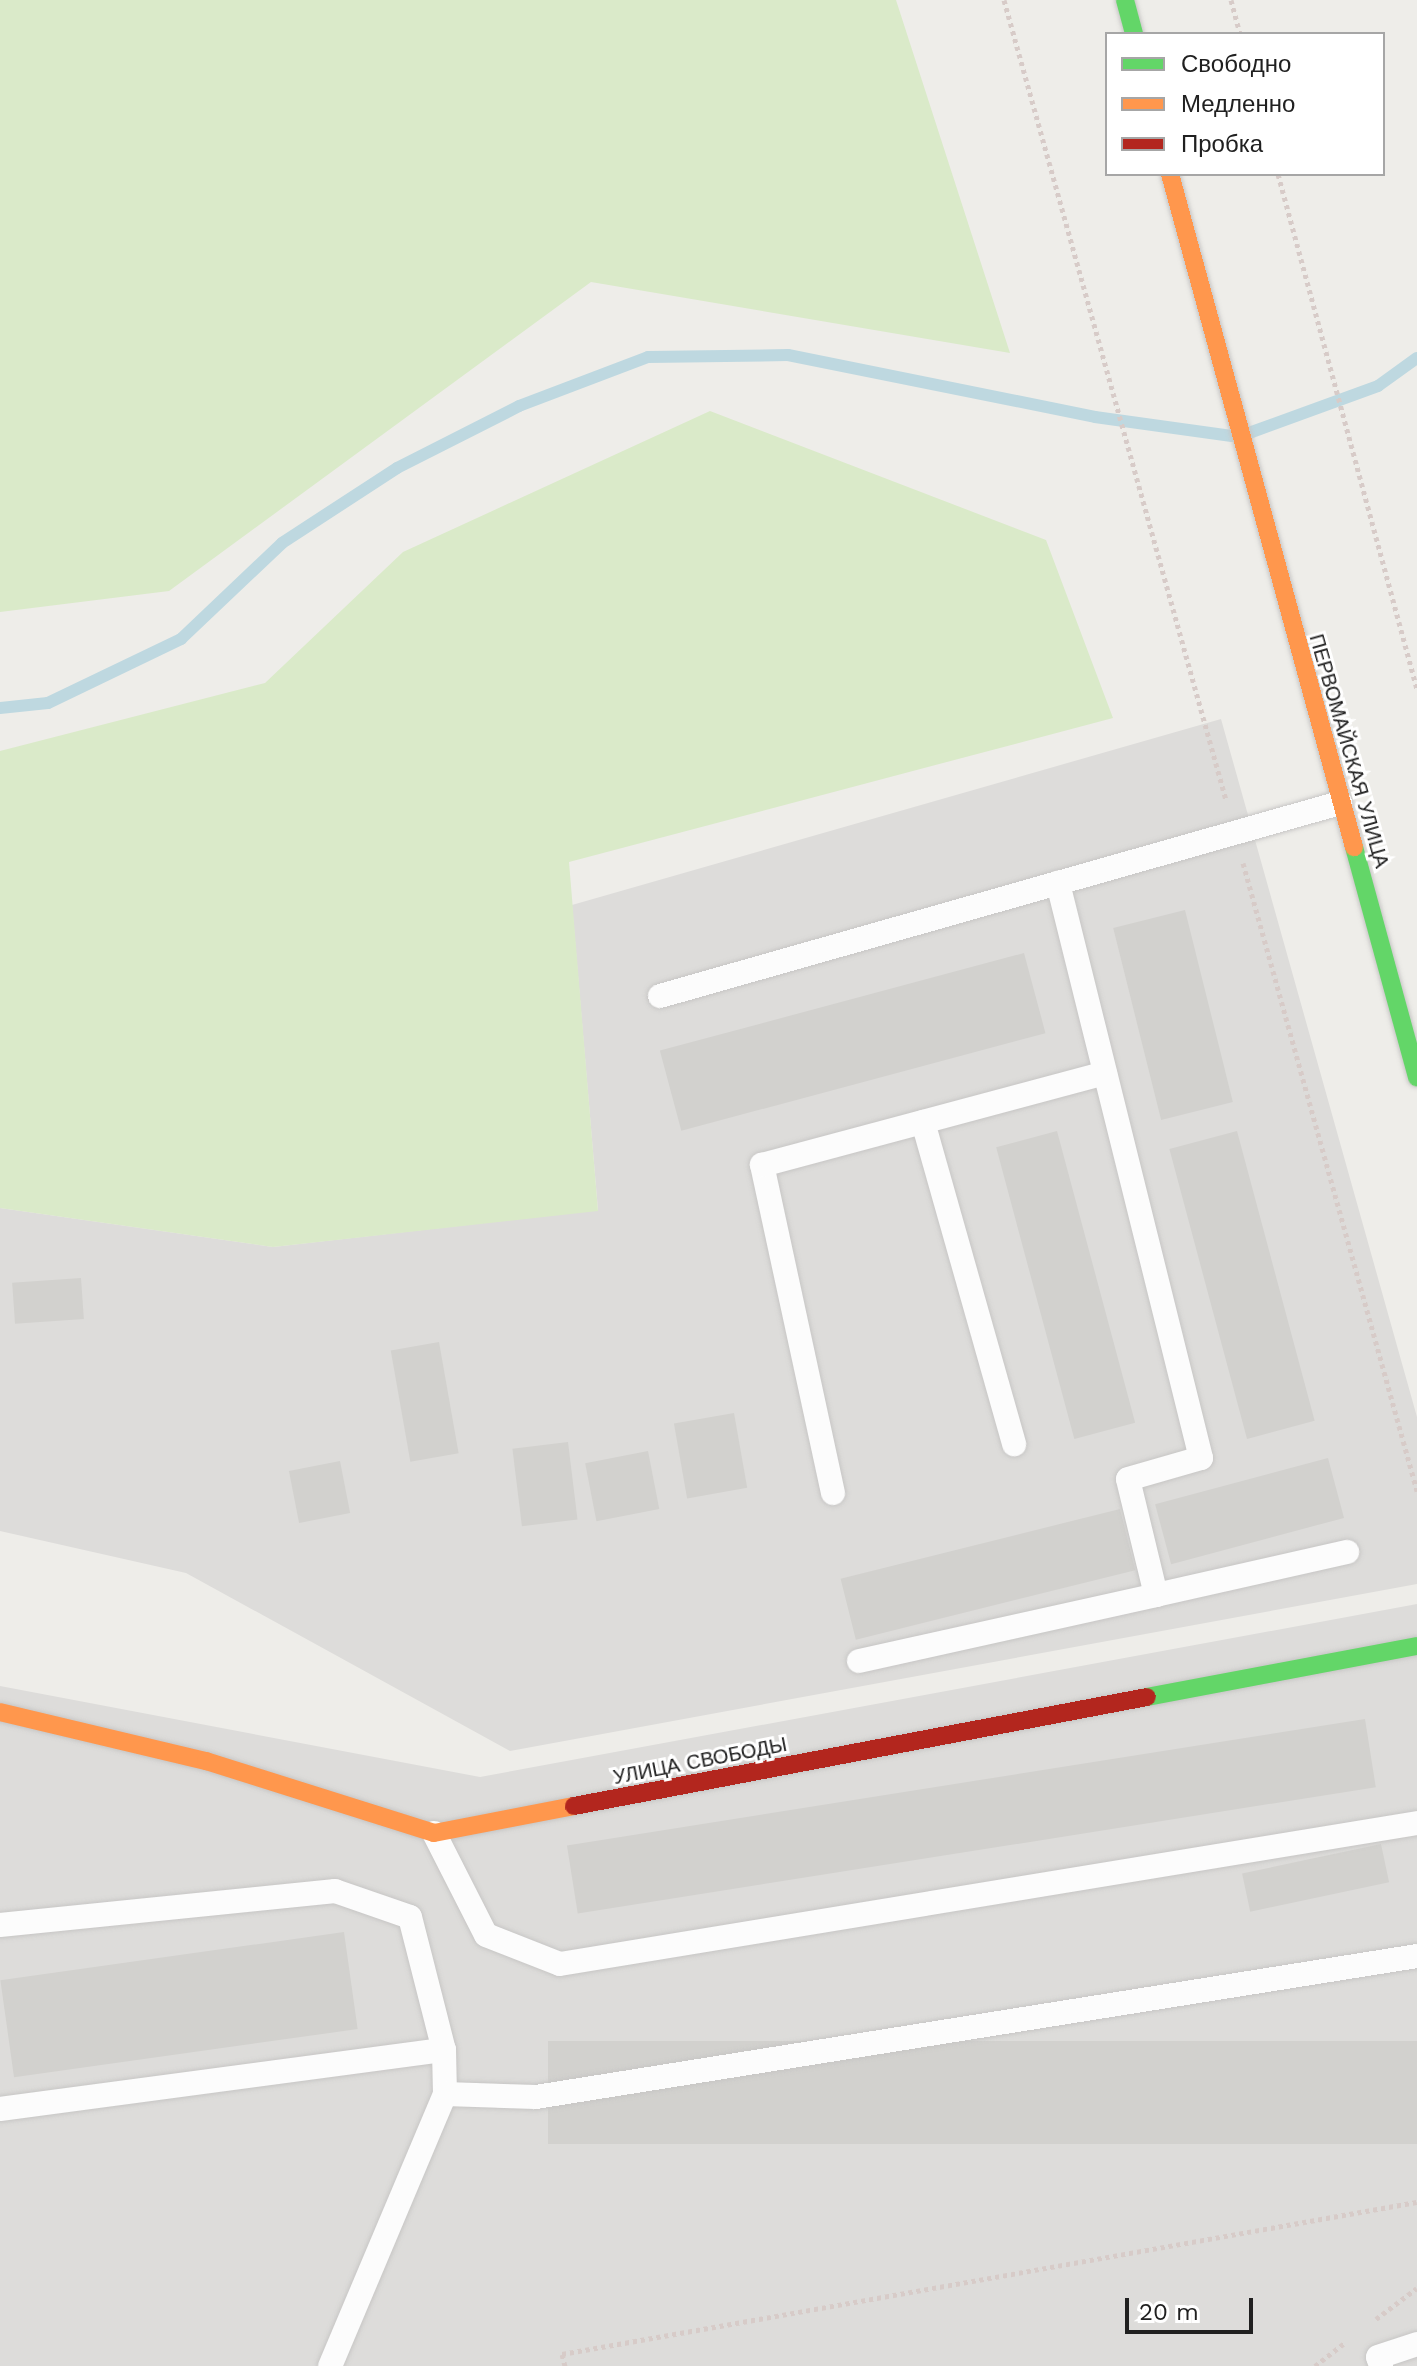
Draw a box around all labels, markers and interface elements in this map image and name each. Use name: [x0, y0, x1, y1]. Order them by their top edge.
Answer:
legend: [1105, 32, 1385, 176]
text: Свободно: [1181, 50, 1291, 78]
text: Медленно: [1181, 90, 1295, 118]
text: Пробка: [1181, 130, 1263, 158]
street label: ПЕРВОМАЙСКАЯ УЛИЦА: [1304, 631, 1394, 871]
street label: УЛИЦА СВОБОДЫ: [611, 1732, 789, 1790]
scale bar: [1129, 2282, 1257, 2332]
text: 20 m: [1139, 2298, 1199, 2326]

